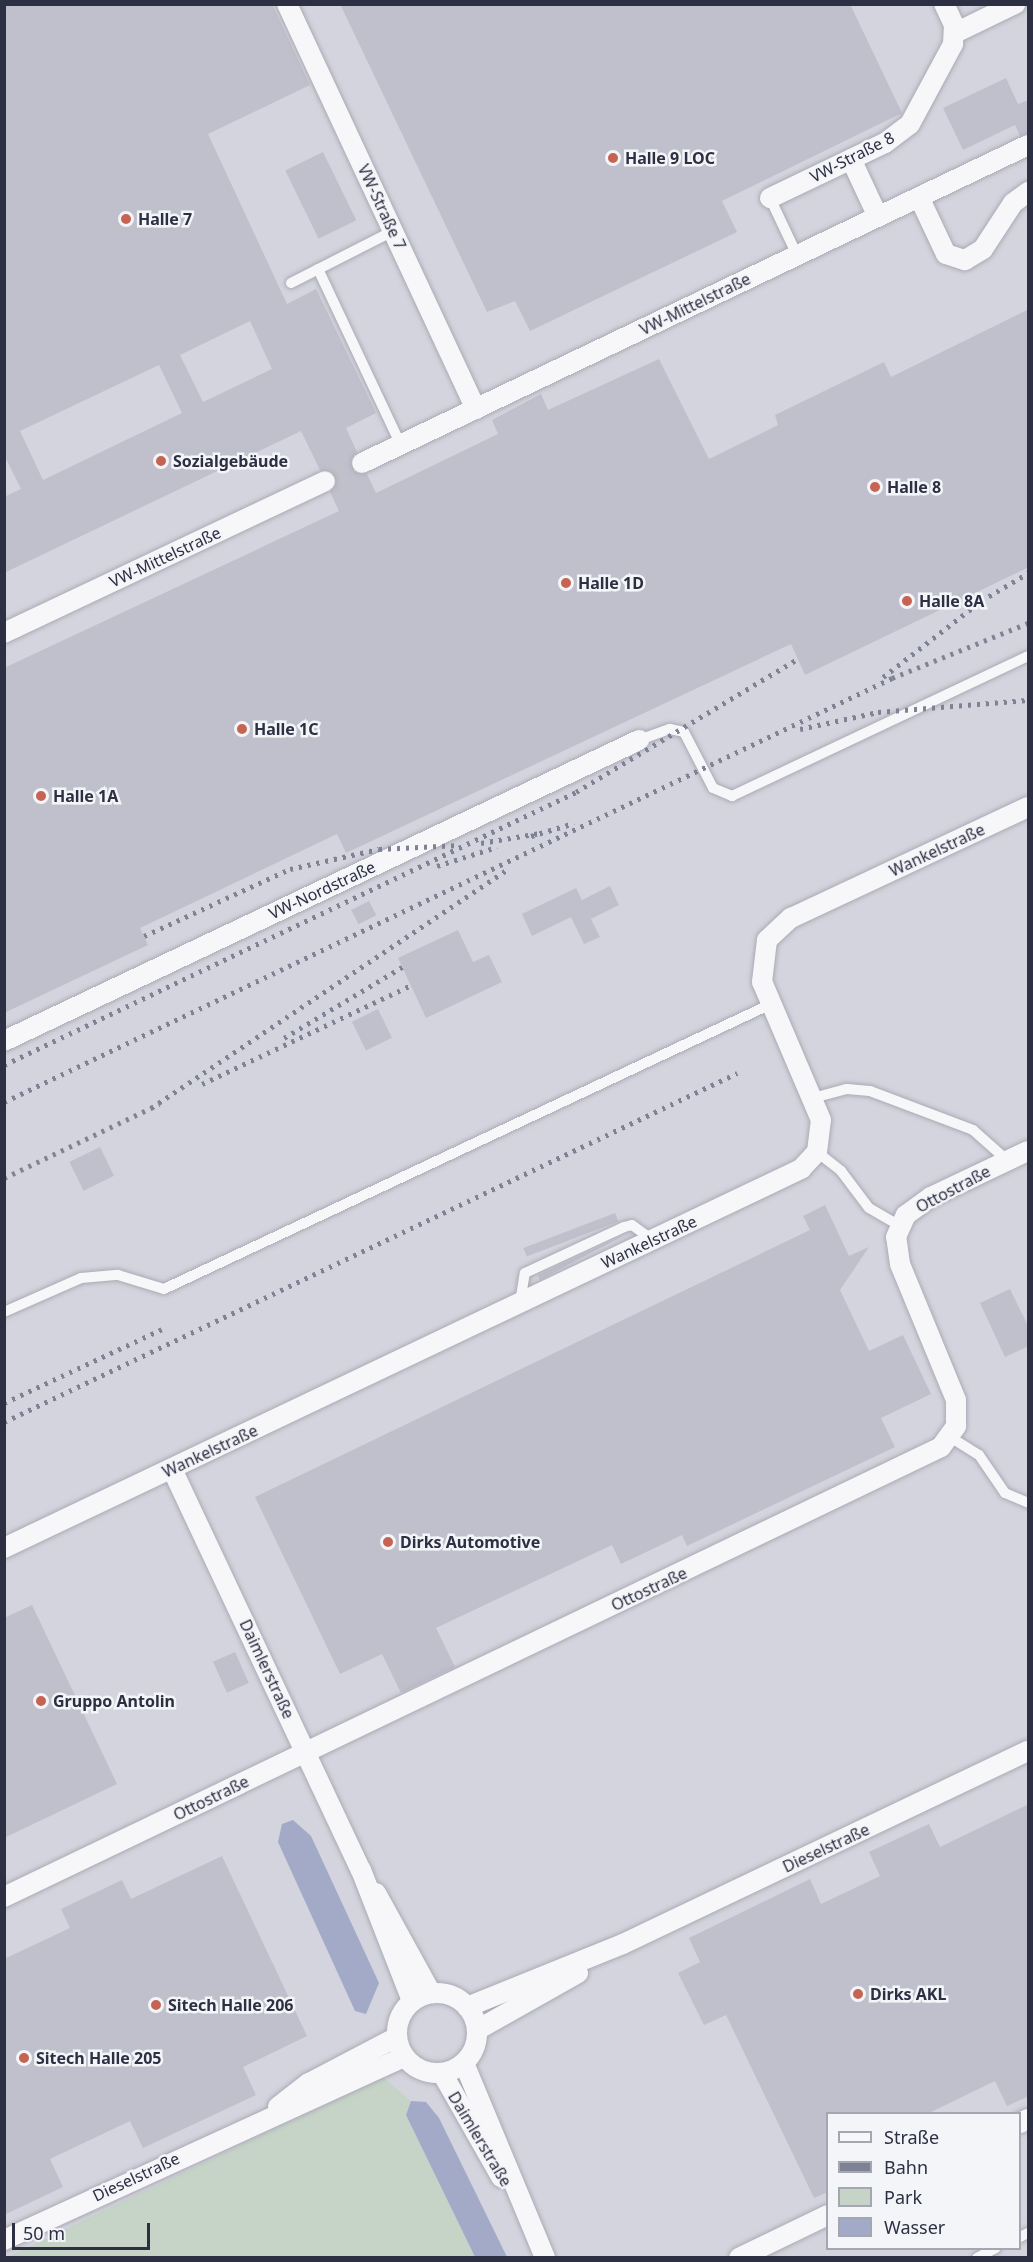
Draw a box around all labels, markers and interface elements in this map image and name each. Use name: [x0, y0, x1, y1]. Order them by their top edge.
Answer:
street label: VW-Straße 8: [807, 128, 897, 186]
place label: Halle 9 LOC: [625, 148, 715, 168]
marker: Halle 9 LOC: [606, 151, 620, 165]
street label: VW-Straße 7: [354, 161, 410, 253]
place label: Halle 7: [138, 209, 192, 229]
marker: Halle 7: [119, 212, 133, 226]
street label: VW-Mittelstraße: [637, 269, 753, 339]
place label: Sozialgebäude: [173, 451, 288, 471]
marker: Sozialgebäude: [154, 454, 168, 468]
place label: Halle 8: [887, 477, 941, 497]
marker: Halle 8: [868, 480, 882, 494]
street label: VW-Mittelstraße: [106, 523, 224, 591]
place label: Halle 1D: [578, 573, 644, 593]
marker: Halle 1D: [559, 576, 573, 590]
place label: Halle 8A: [919, 591, 984, 611]
marker: Halle 8A: [900, 594, 914, 608]
place label: Halle 1C: [254, 719, 318, 739]
marker: Halle 1C: [235, 722, 249, 736]
place label: Halle 1A: [53, 786, 118, 806]
marker: Halle 1A: [34, 789, 48, 803]
street label: Wankelstraße: [886, 820, 988, 880]
street label: VW-Nordstraße: [266, 857, 378, 923]
street label: Ottostraße: [912, 1161, 994, 1217]
street label: Wankelstraße: [598, 1212, 700, 1272]
street label: Wankelstraße: [159, 1421, 261, 1481]
place label: Dirks Automotive: [400, 1532, 540, 1552]
marker: Dirks Automotive: [381, 1535, 395, 1549]
street label: Ottostraße: [608, 1563, 690, 1615]
street label: Daimlerstraße: [236, 1616, 298, 1722]
place label: Gruppo Antolin: [53, 1691, 175, 1711]
marker: Gruppo Antolin: [34, 1694, 48, 1708]
street label: Ottostraße: [170, 1771, 252, 1825]
street label: Dieselstraße: [780, 1820, 872, 1876]
place label: Dirks AKL: [870, 1984, 946, 2004]
marker: Dirks AKL: [851, 1987, 865, 2001]
place label: Sitech Halle 206: [168, 1995, 293, 2015]
marker: Sitech Halle 206: [149, 1998, 163, 2012]
place label: Sitech Halle 205: [36, 2048, 161, 2068]
marker: Sitech Halle 205: [17, 2051, 31, 2065]
street label: Daimlerstraße: [444, 2088, 516, 2190]
legend: [826, 2112, 1021, 2250]
text: Straße: [884, 2125, 939, 2149]
street label: Dieselstraße: [90, 2149, 182, 2205]
text: Bahn: [884, 2155, 928, 2179]
text: Park: [884, 2185, 922, 2209]
scale bar: [15, 2211, 153, 2249]
text: Wasser: [884, 2215, 945, 2239]
text: 50 m: [23, 2221, 65, 2245]

